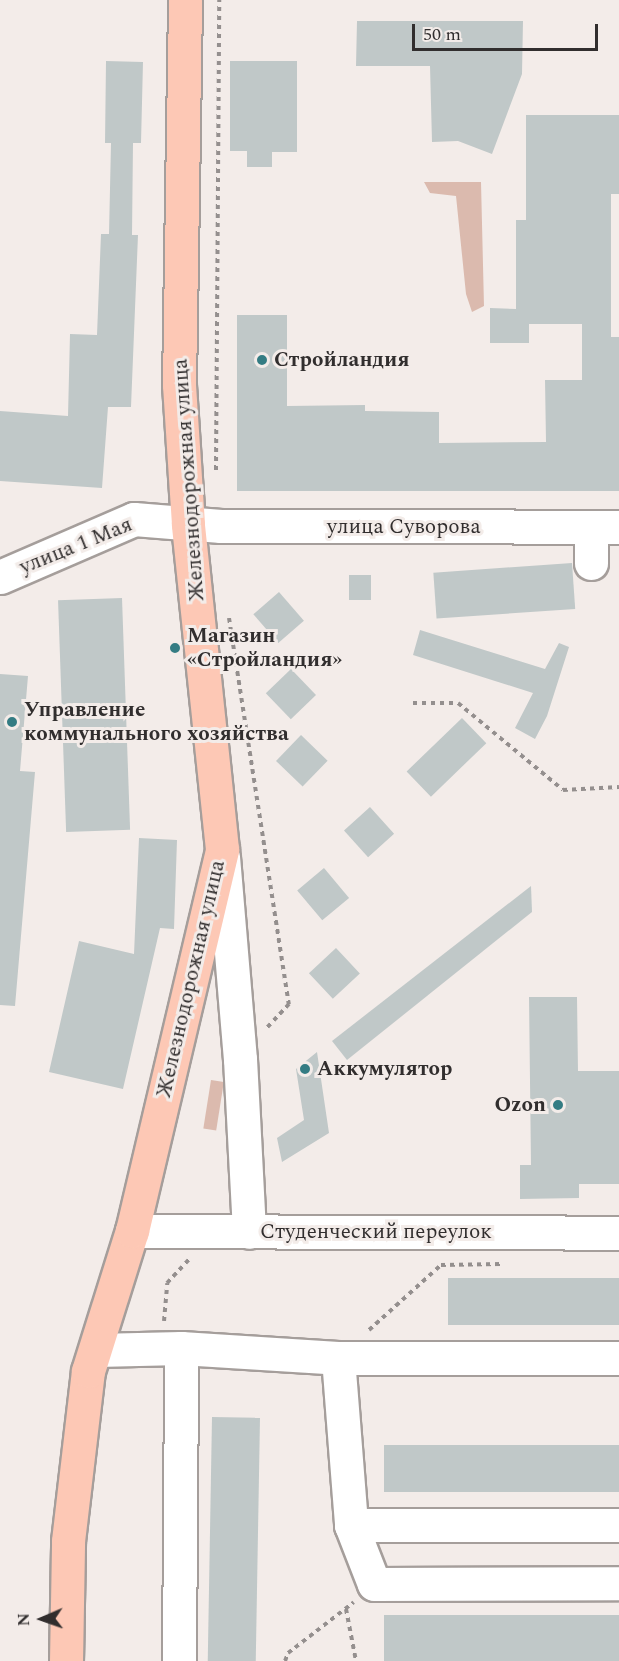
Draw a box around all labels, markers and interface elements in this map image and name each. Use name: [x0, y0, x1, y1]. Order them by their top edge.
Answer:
scale bar: [415, 12, 601, 50]
text: 50 m: [423, 21, 461, 48]
place label: Стройландия: [274, 347, 410, 373]
marker: Стройландия: [255, 353, 269, 367]
street label: Железнодорожная улица: [168, 358, 210, 602]
street label: улица 1 Мая: [16, 512, 136, 580]
street label: улица Суворова: [327, 514, 481, 540]
place label: Магазин «Стройландия»: [187, 623, 342, 673]
marker: Магазин «Стройландия»: [168, 641, 182, 655]
place label: Управление коммунального хозяйства: [24, 697, 289, 747]
marker: Управление коммунального хозяйства: [5, 715, 19, 729]
street label: Железнодорожная улица: [151, 858, 231, 1100]
place label: Аккумулятор: [317, 1056, 452, 1082]
marker: Аккумулятор: [298, 1062, 312, 1076]
place label: Ozon: [495, 1092, 546, 1118]
marker: Ozon: [551, 1098, 565, 1112]
street label: Студенческий переулок: [260, 1219, 492, 1245]
north arrow: [12, 1589, 72, 1649]
text: N: [12, 1613, 36, 1627]

